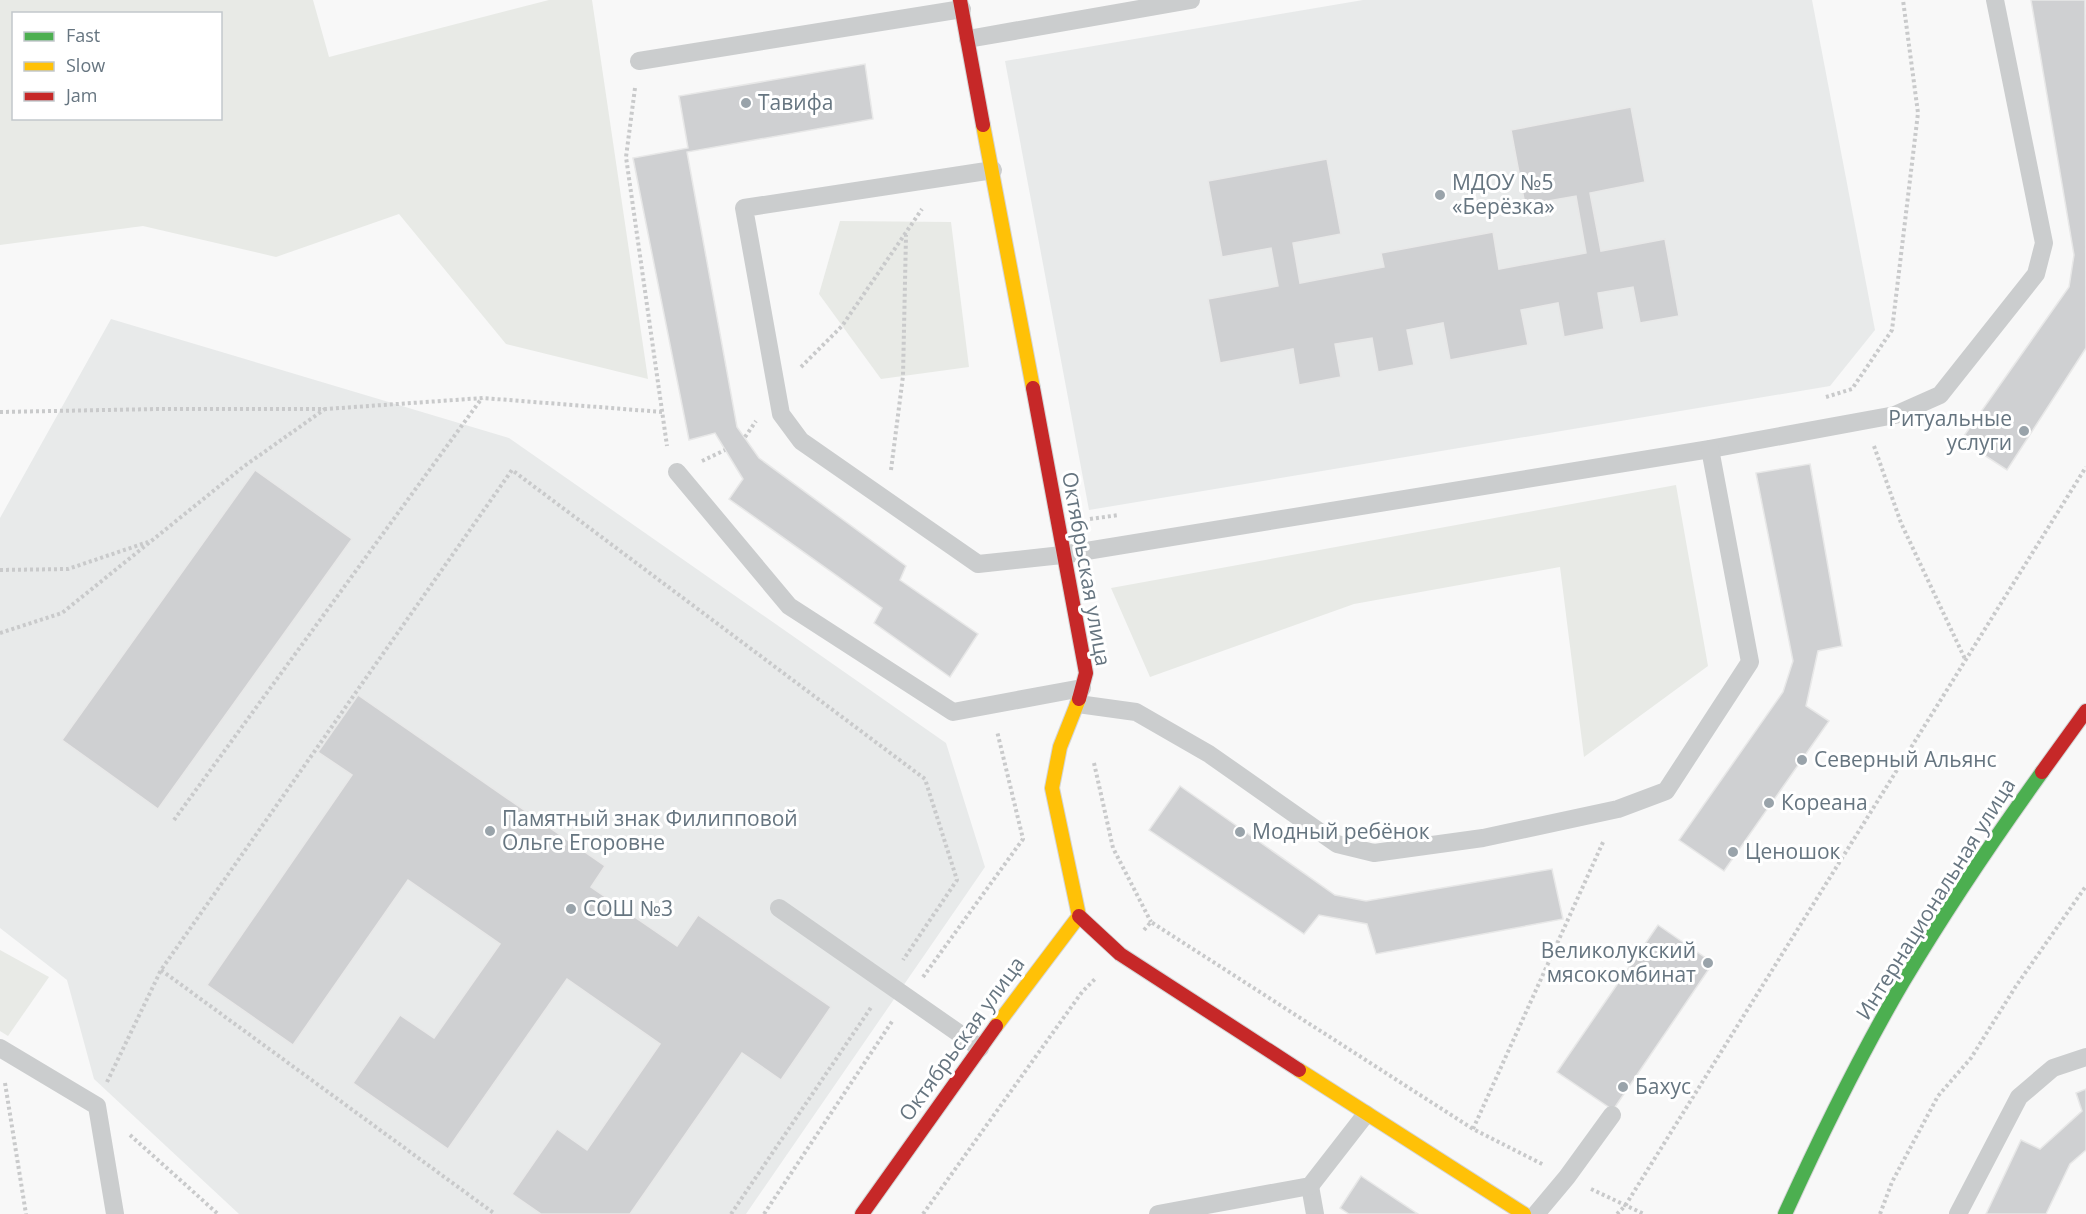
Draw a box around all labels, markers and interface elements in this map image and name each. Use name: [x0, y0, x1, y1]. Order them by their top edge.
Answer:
legend: [12, 12, 222, 120]
text: Fast: [66, 23, 100, 47]
text: Slow: [66, 53, 105, 77]
text: Jam: [64, 83, 98, 107]
place label: Тавифа: [758, 88, 833, 116]
marker: Тавифа: [739, 96, 753, 110]
place label: МДОУ №5 «Берёзка»: [1452, 168, 1555, 220]
marker: МДОУ №5 «Берёзка»: [1433, 188, 1447, 202]
place label: Ритуальные услуги: [1888, 404, 2012, 456]
marker: Ритуальные услуги: [2017, 424, 2031, 438]
street label: Октябрьская улица: [1056, 469, 1118, 668]
place label: Северный Альянс: [1814, 745, 1997, 773]
marker: Северный Альянс: [1795, 753, 1809, 767]
street label: Интернациональная улица: [1849, 772, 2021, 1025]
place label: Кореана: [1781, 788, 1868, 816]
marker: Кореана: [1762, 796, 1776, 810]
place label: Памятный знак Филипповой Ольге Егоровне: [502, 804, 798, 856]
place label: Модный ребёнок: [1252, 817, 1430, 845]
marker: Памятный знак Филипповой Ольге Егоровне: [483, 824, 497, 838]
marker: Модный ребёнок: [1233, 825, 1247, 839]
place label: Ценошок: [1745, 837, 1841, 865]
marker: Ценошок: [1726, 845, 1740, 859]
place label: СОШ №3: [583, 894, 673, 922]
marker: СОШ №3: [564, 902, 578, 916]
place label: Великолукский мясокомбинат: [1541, 936, 1696, 988]
street label: Октябрьская улица: [892, 951, 1030, 1126]
marker: Великолукский мясокомбинат: [1701, 956, 1715, 970]
place label: Бахус: [1635, 1072, 1691, 1100]
marker: Бахус: [1616, 1080, 1630, 1094]

